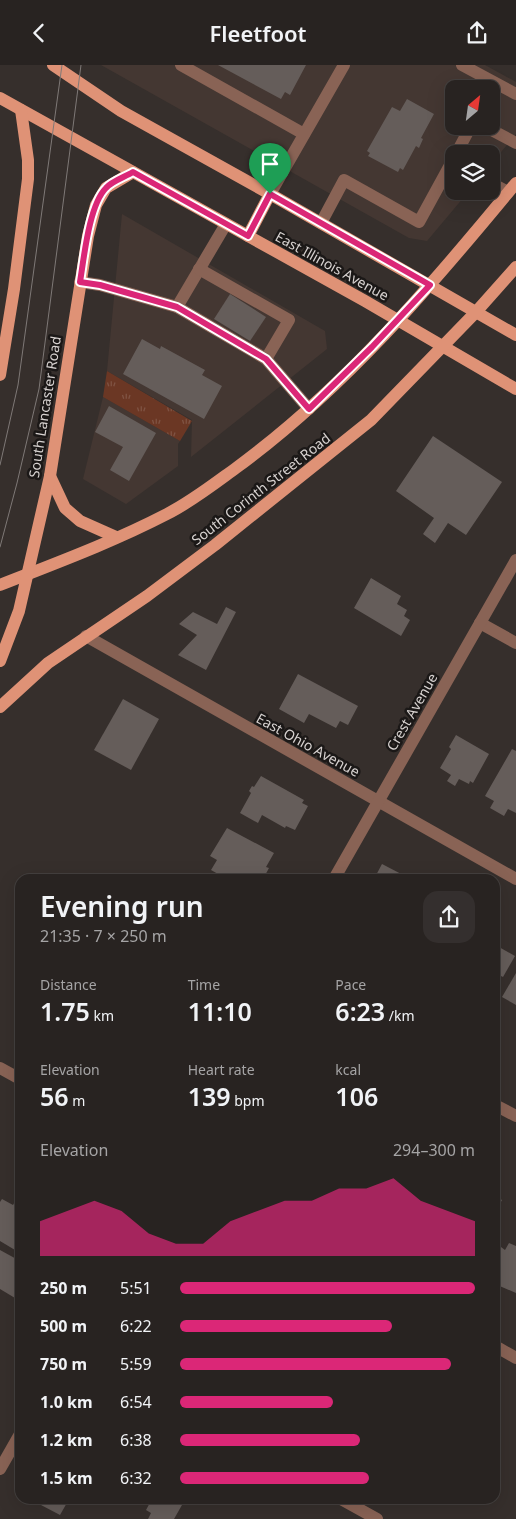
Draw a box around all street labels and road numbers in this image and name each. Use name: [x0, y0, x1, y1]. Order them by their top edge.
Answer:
street label: East Illinois Avenue: [272, 227, 392, 305]
street label: South Lancaster Road: [24, 335, 65, 479]
street label: South Corinth Street Road: [187, 428, 334, 549]
street label: Crest Avenue: [382, 669, 442, 754]
street label: East Ohio Avenue: [253, 708, 363, 781]

